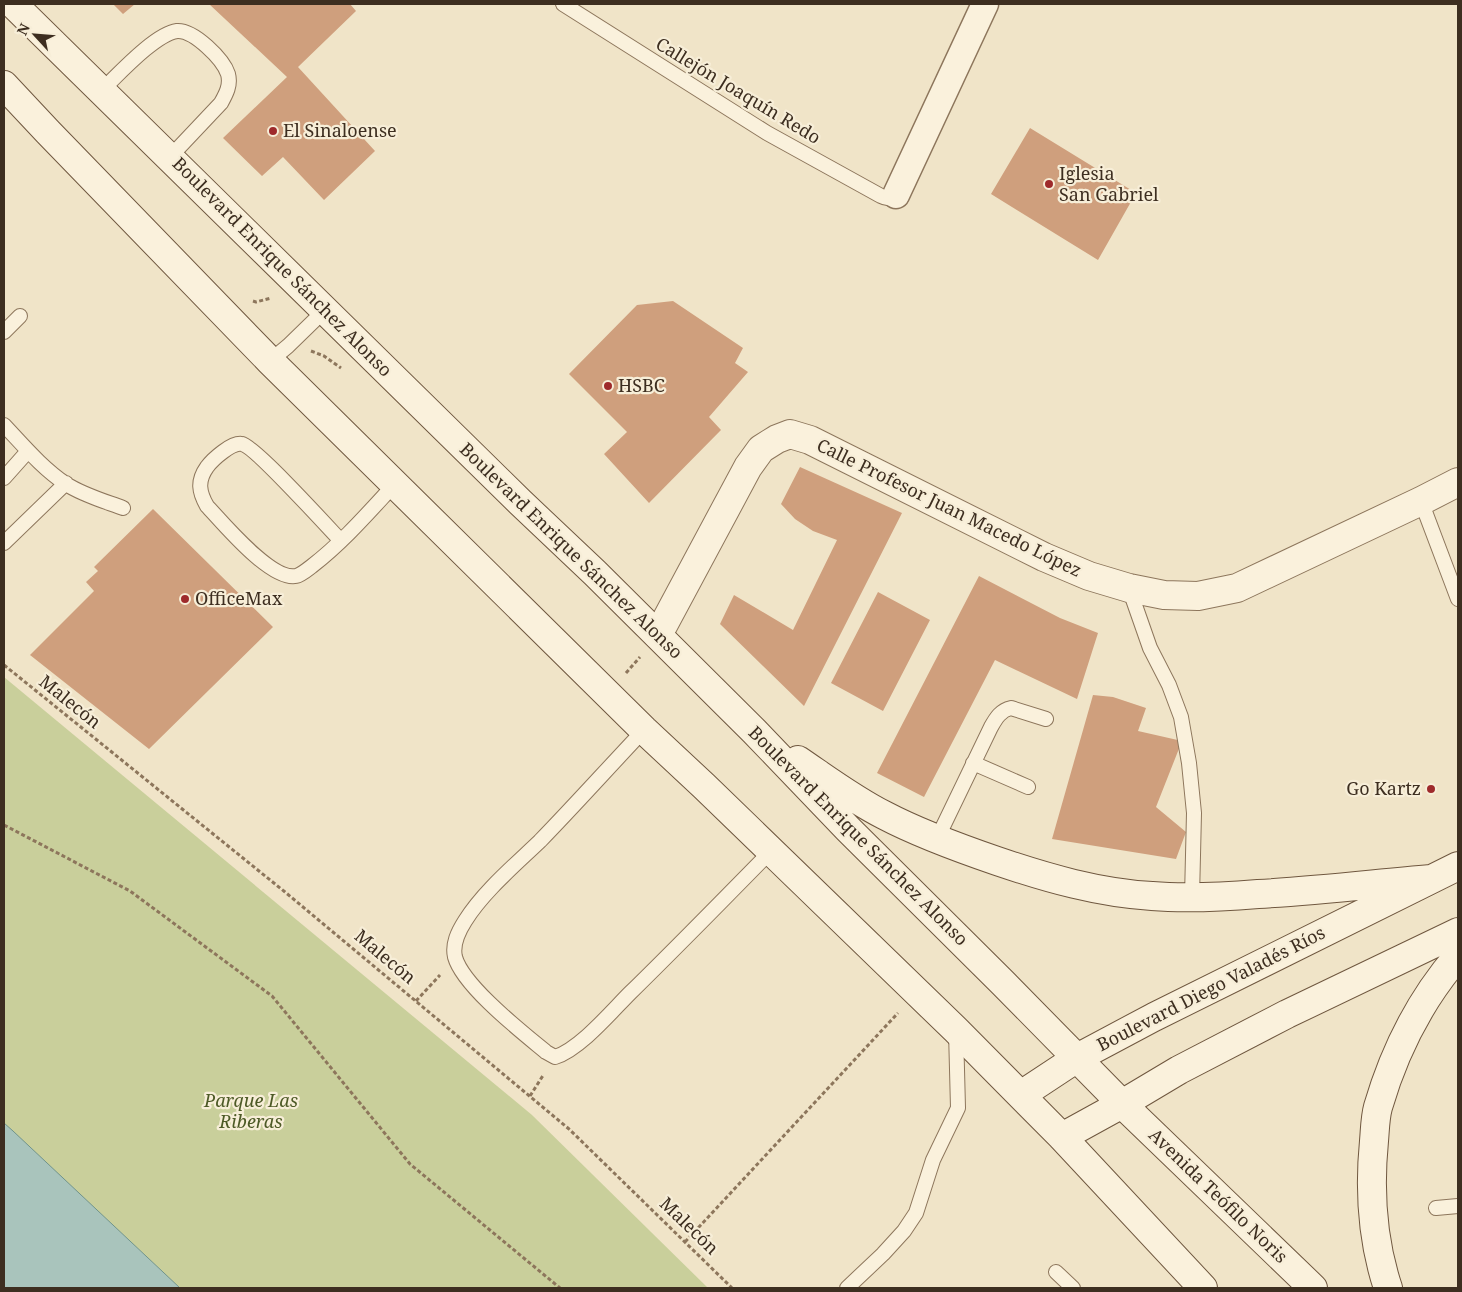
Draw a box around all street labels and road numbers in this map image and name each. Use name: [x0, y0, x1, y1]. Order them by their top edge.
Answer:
street label: Callejón Joaquín Redo: [652, 31, 825, 149]
street label: Boulevard Enrique Sánchez Alonso: [168, 151, 398, 381]
street label: Calle Profesor Juan Macedo López: [813, 432, 1086, 582]
street label: Boulevard Enrique Sánchez Alonso: [455, 437, 688, 664]
street label: Malecón: [35, 669, 107, 734]
street label: Boulevard Enrique Sánchez Alonso: [744, 720, 974, 950]
street label: Boulevard Diego Valadés Ríos: [1092, 920, 1329, 1056]
street label: Malecón: [350, 924, 422, 989]
street label: Avenida Teófilo Noris: [1144, 1123, 1293, 1268]
street label: Malecón: [655, 1191, 725, 1260]

